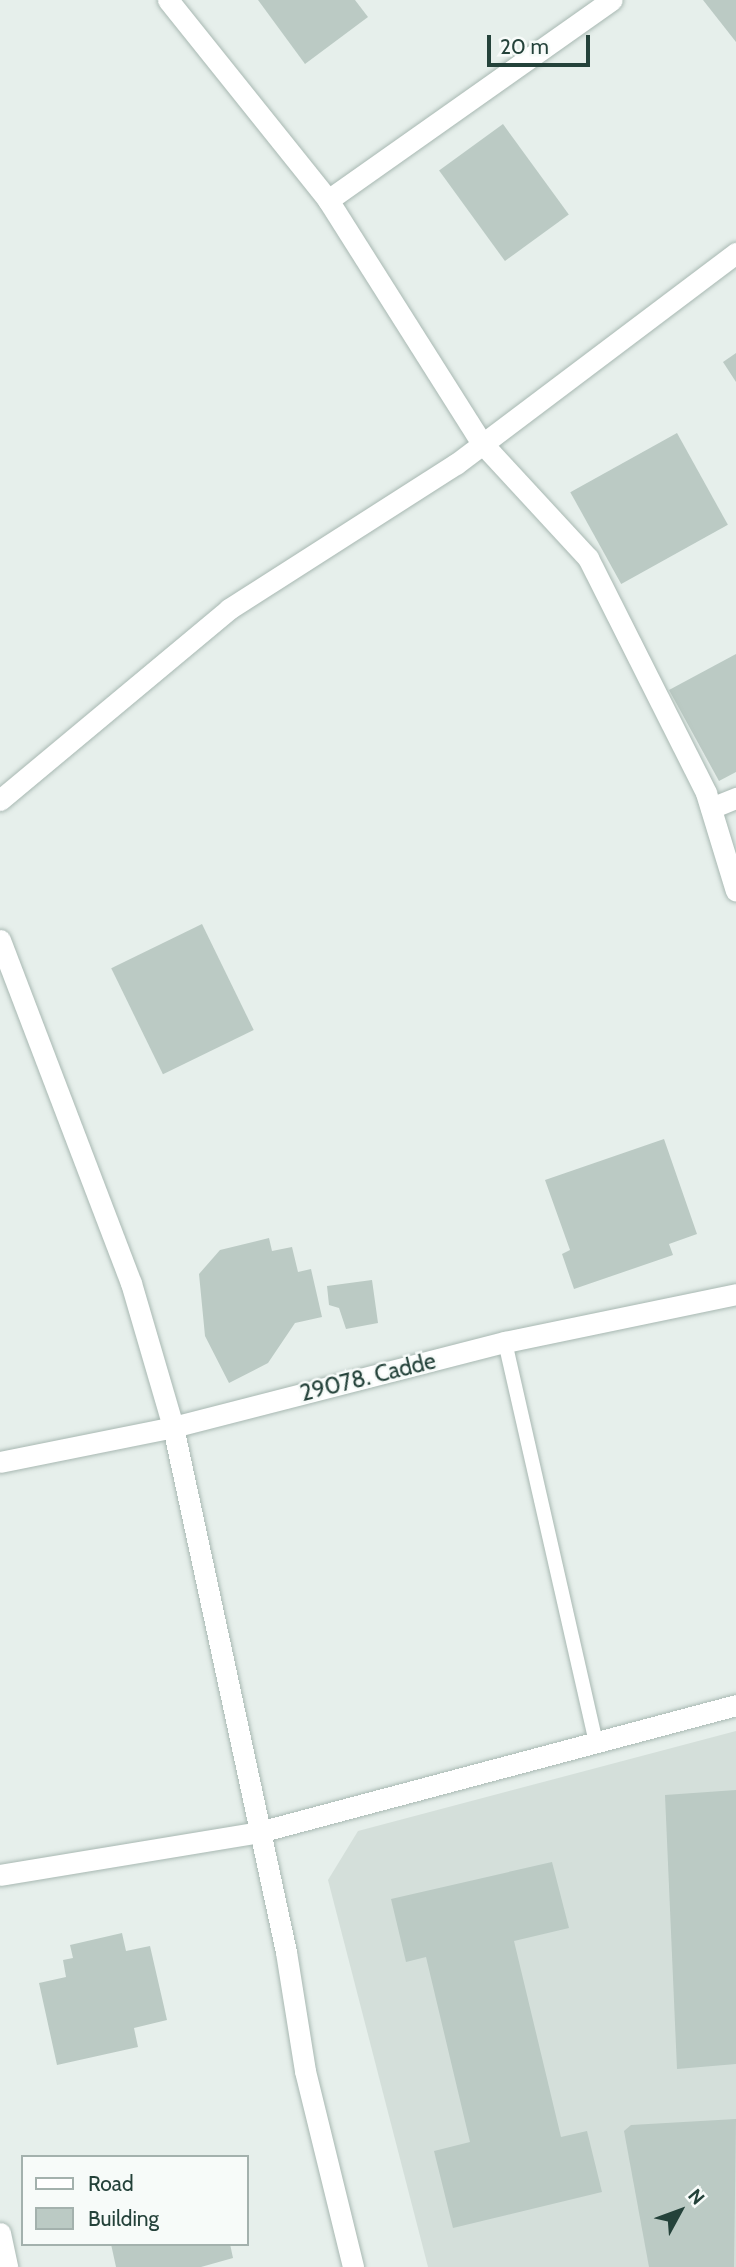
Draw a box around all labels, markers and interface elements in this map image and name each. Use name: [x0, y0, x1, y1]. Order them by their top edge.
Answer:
scale bar: [491, 21, 594, 65]
text: 20 m: [500, 34, 549, 59]
street label: 29078. Cadde: [297, 1347, 439, 1407]
legend: [21, 2155, 248, 2246]
text: Road: [88, 2171, 134, 2196]
north arrow: [645, 2176, 715, 2246]
text: N: [683, 2184, 709, 2210]
text: Building: [88, 2206, 159, 2231]

